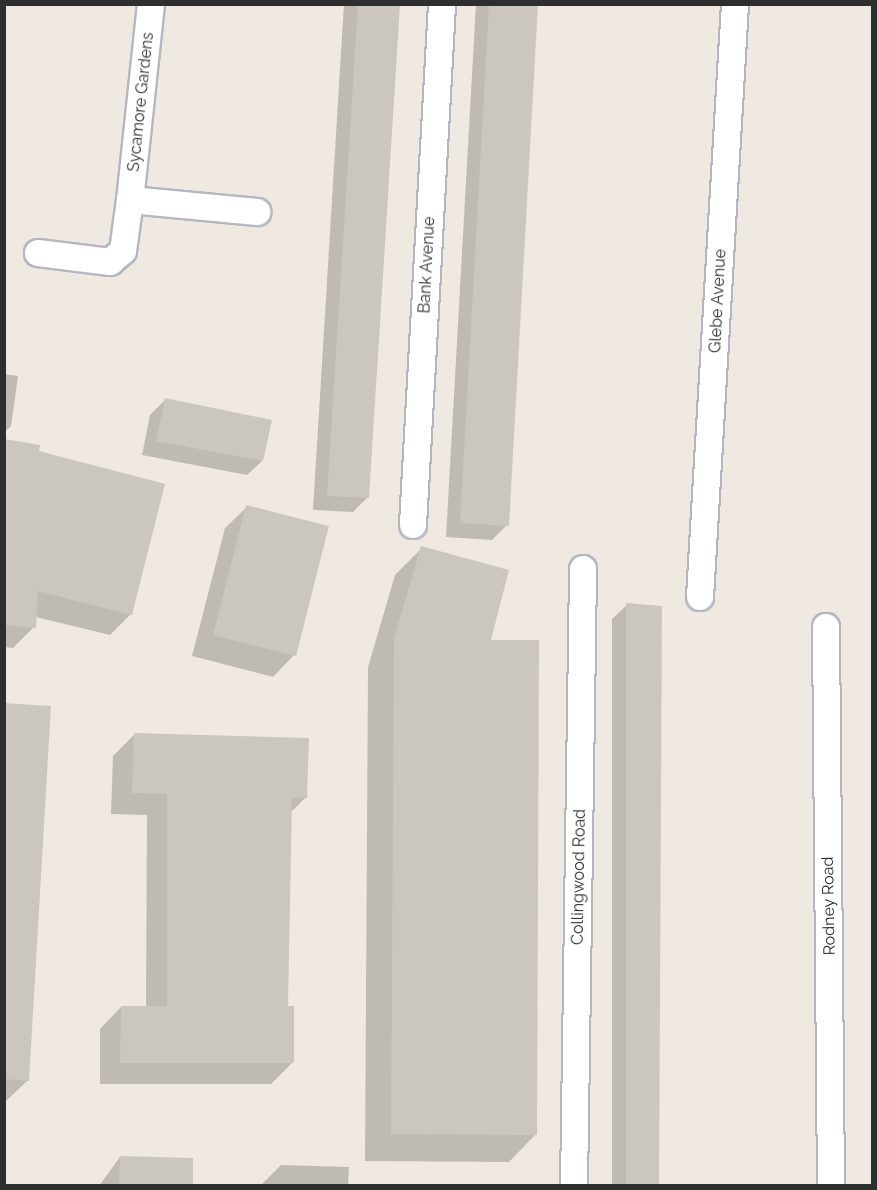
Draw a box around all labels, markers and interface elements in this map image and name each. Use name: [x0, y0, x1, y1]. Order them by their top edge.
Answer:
street label: Sycamore Gardens: [124, 31, 158, 173]
street label: Bank Avenue: [415, 216, 439, 314]
street label: Glebe Avenue: [706, 248, 730, 354]
street label: Collingwood Road: [568, 809, 590, 945]
street label: Rodney Road: [819, 856, 839, 956]

